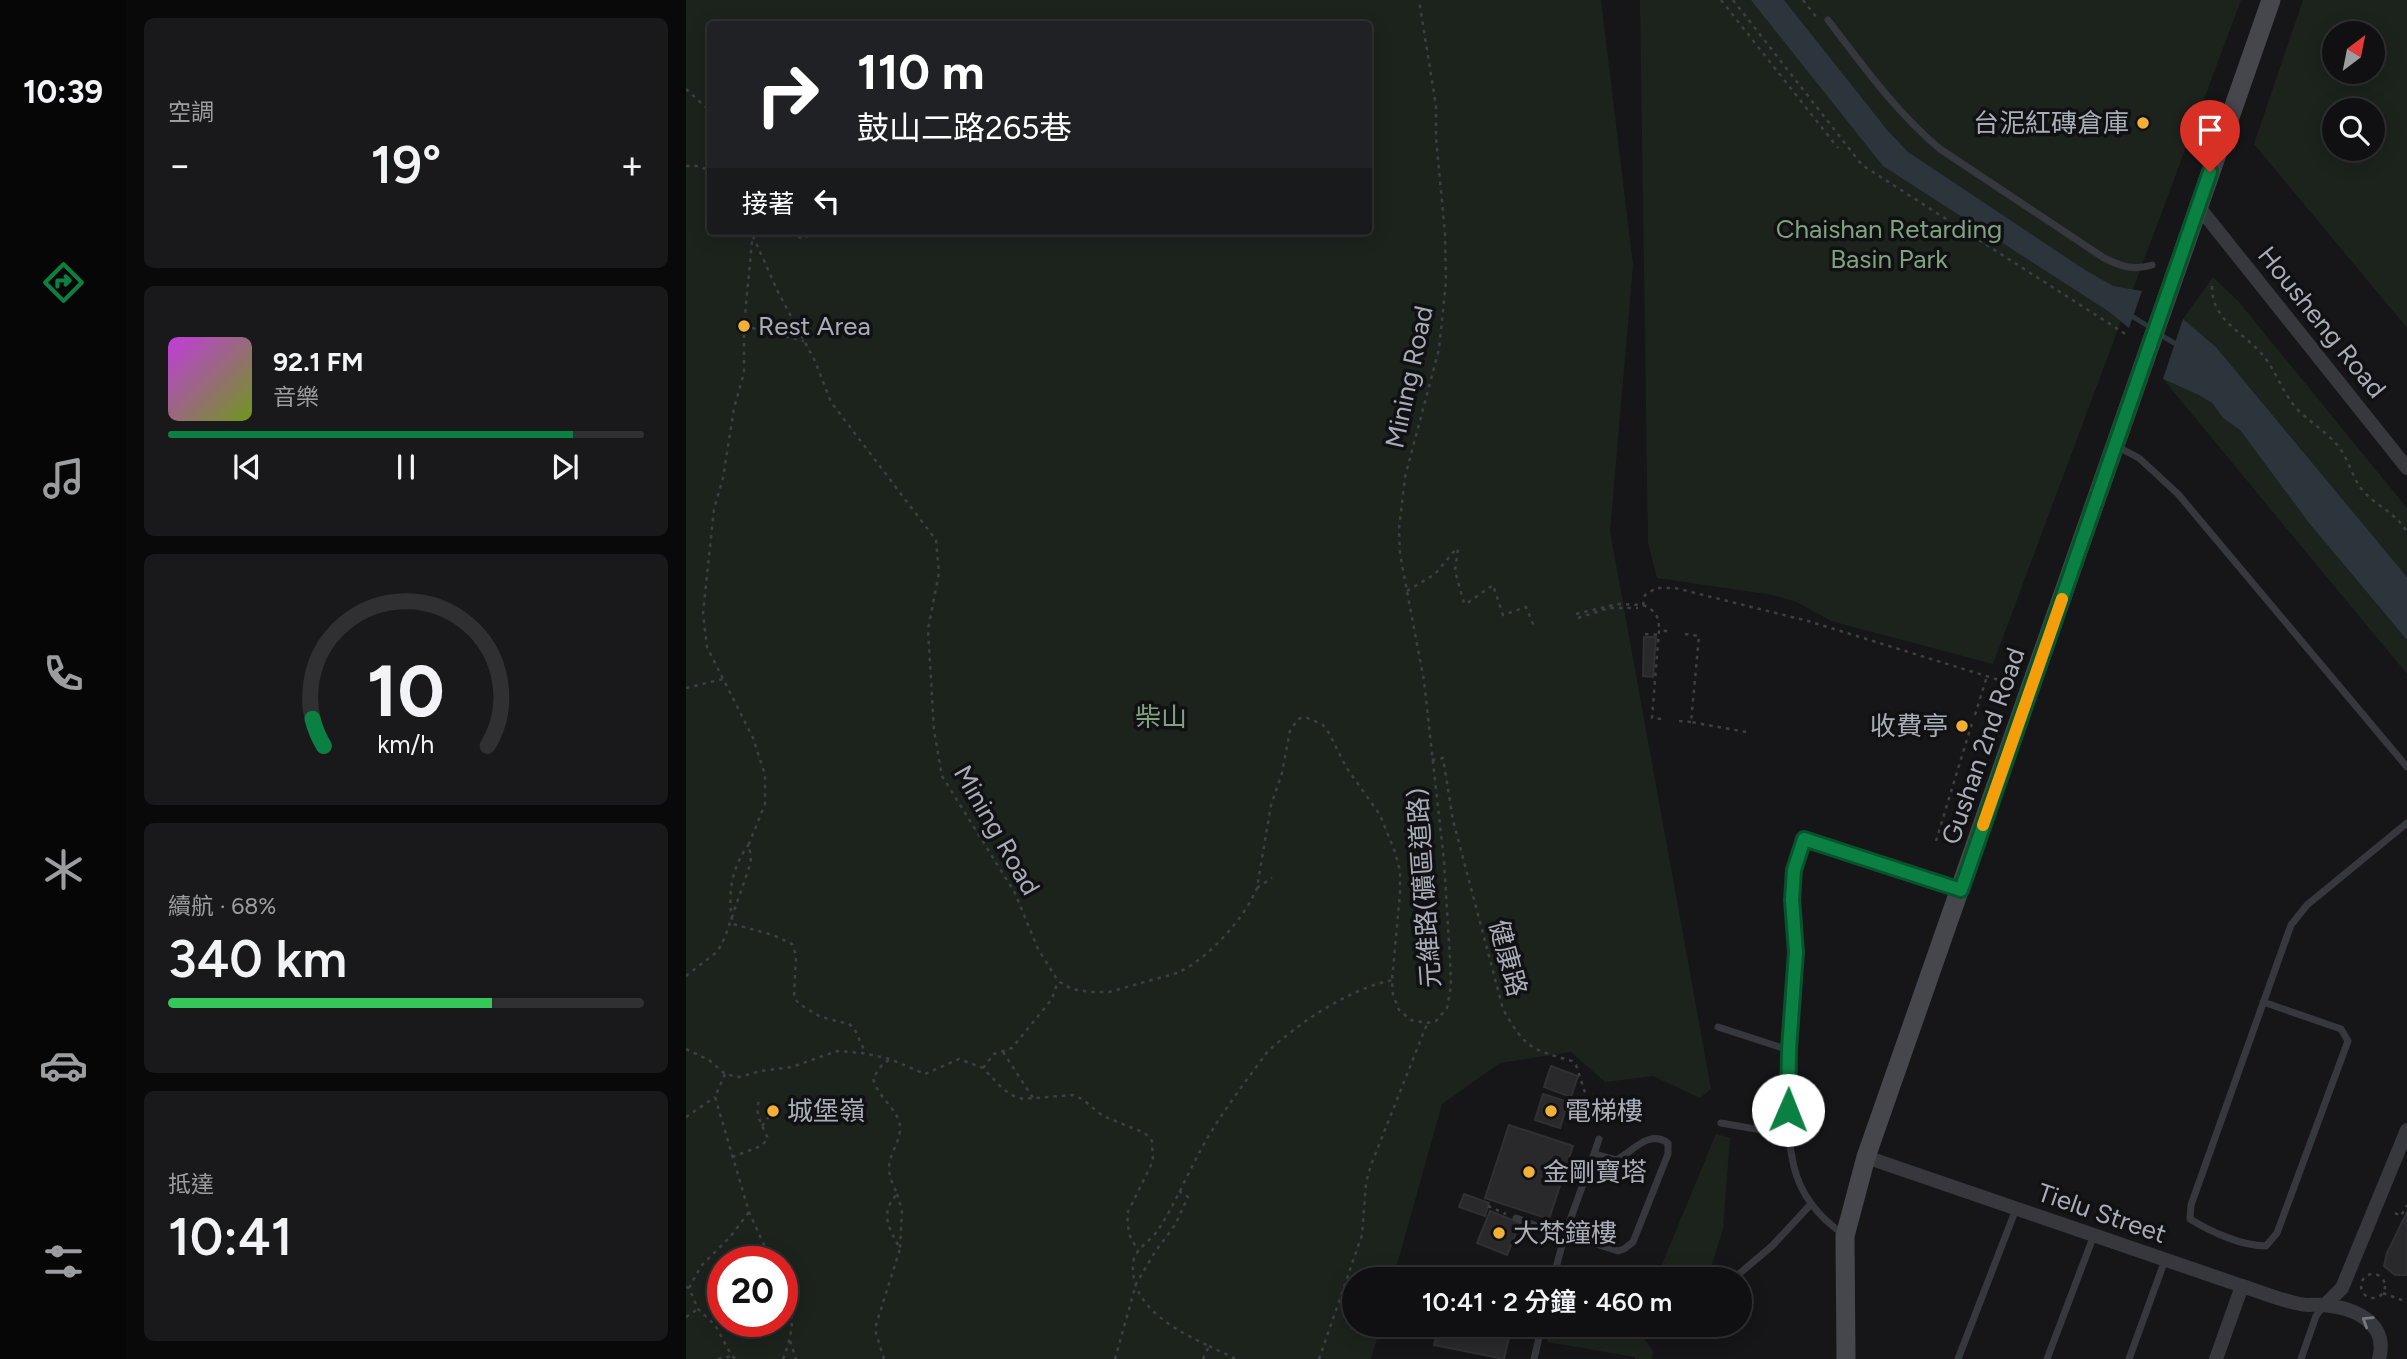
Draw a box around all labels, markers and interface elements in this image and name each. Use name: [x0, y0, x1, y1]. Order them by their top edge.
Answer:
north arrow: [2322, 21, 2385, 84]
map controls: [2322, 21, 2385, 161]
text: 110 m: [857, 42, 985, 101]
icon: right: [742, 49, 833, 140]
text: 10:39: [23, 73, 103, 111]
text: 空調: [168, 98, 214, 126]
button: search: [2322, 98, 2385, 161]
pin: [2180, 100, 2240, 172]
place label: 台泥紅磚倉庫: [1973, 107, 2129, 139]
text: 鼓山二路265巷: [857, 109, 1071, 147]
icon: arrive: [2191, 111, 2229, 149]
marker: 台泥紅磚倉庫: [2135, 115, 2151, 131]
text: 19°: [370, 134, 442, 196]
text: −: [168, 142, 192, 188]
text: +: [620, 142, 644, 188]
icon: left: [808, 182, 846, 220]
text: 接著: [742, 188, 794, 220]
park label: Chaishan Retarding Basin Park: [1776, 213, 2002, 275]
street label: Housheng Road: [2251, 240, 2393, 404]
icon: directions: [39, 258, 88, 307]
street label: Mining Road: [1378, 303, 1440, 451]
place label: Rest Area: [758, 310, 871, 342]
marker: Rest Area: [736, 318, 752, 334]
text: 92.1 FM: [273, 346, 363, 378]
text: 音樂: [273, 383, 319, 411]
icon: previous: [228, 448, 266, 486]
icon: pause: [387, 448, 425, 486]
icon: next: [546, 448, 584, 486]
icon: music: [39, 454, 88, 503]
street label: Gushan 2nd Road: [1934, 644, 2032, 848]
text: 10: [367, 647, 445, 734]
icon: phone: [39, 649, 88, 698]
park label: 柴山: [1135, 701, 1187, 733]
place label: 收費亭: [1870, 710, 1948, 742]
marker: 收費亭: [1954, 718, 1970, 734]
text: km/h: [377, 728, 435, 758]
street label: Mining Road: [947, 759, 1047, 901]
street label: 元維路(礦區道路): [1401, 787, 1447, 989]
icon: climate: [39, 845, 88, 894]
text: 續航 · 68%: [168, 892, 276, 920]
street label: 健康路: [1482, 916, 1534, 1000]
text: 340 km: [168, 928, 347, 990]
icon: car: [39, 1041, 88, 1090]
position arrow: [1751, 1073, 1825, 1147]
place label: 城堡嶺: [787, 1095, 865, 1127]
place label: 電梯樓: [1565, 1095, 1643, 1127]
marker: 城堡嶺: [765, 1103, 781, 1119]
marker: 電梯樓: [1543, 1103, 1559, 1119]
place label: 金剛寶塔: [1543, 1156, 1647, 1188]
marker: 金剛寶塔: [1521, 1164, 1537, 1180]
text: 抵達: [168, 1170, 214, 1198]
street label: Tielu Street: [2033, 1176, 2171, 1250]
text: 10:41: [168, 1206, 292, 1268]
place label: 大梵鐘樓: [1513, 1217, 1617, 1249]
marker: 大梵鐘樓: [1491, 1225, 1507, 1241]
icon: filters: [39, 1237, 88, 1286]
speed limit sign: 20: [707, 1246, 798, 1337]
text: 10:41 · 2 分鐘 · 460 m: [1422, 1286, 1672, 1318]
one-way arrow: [2361, 1316, 2374, 1329]

